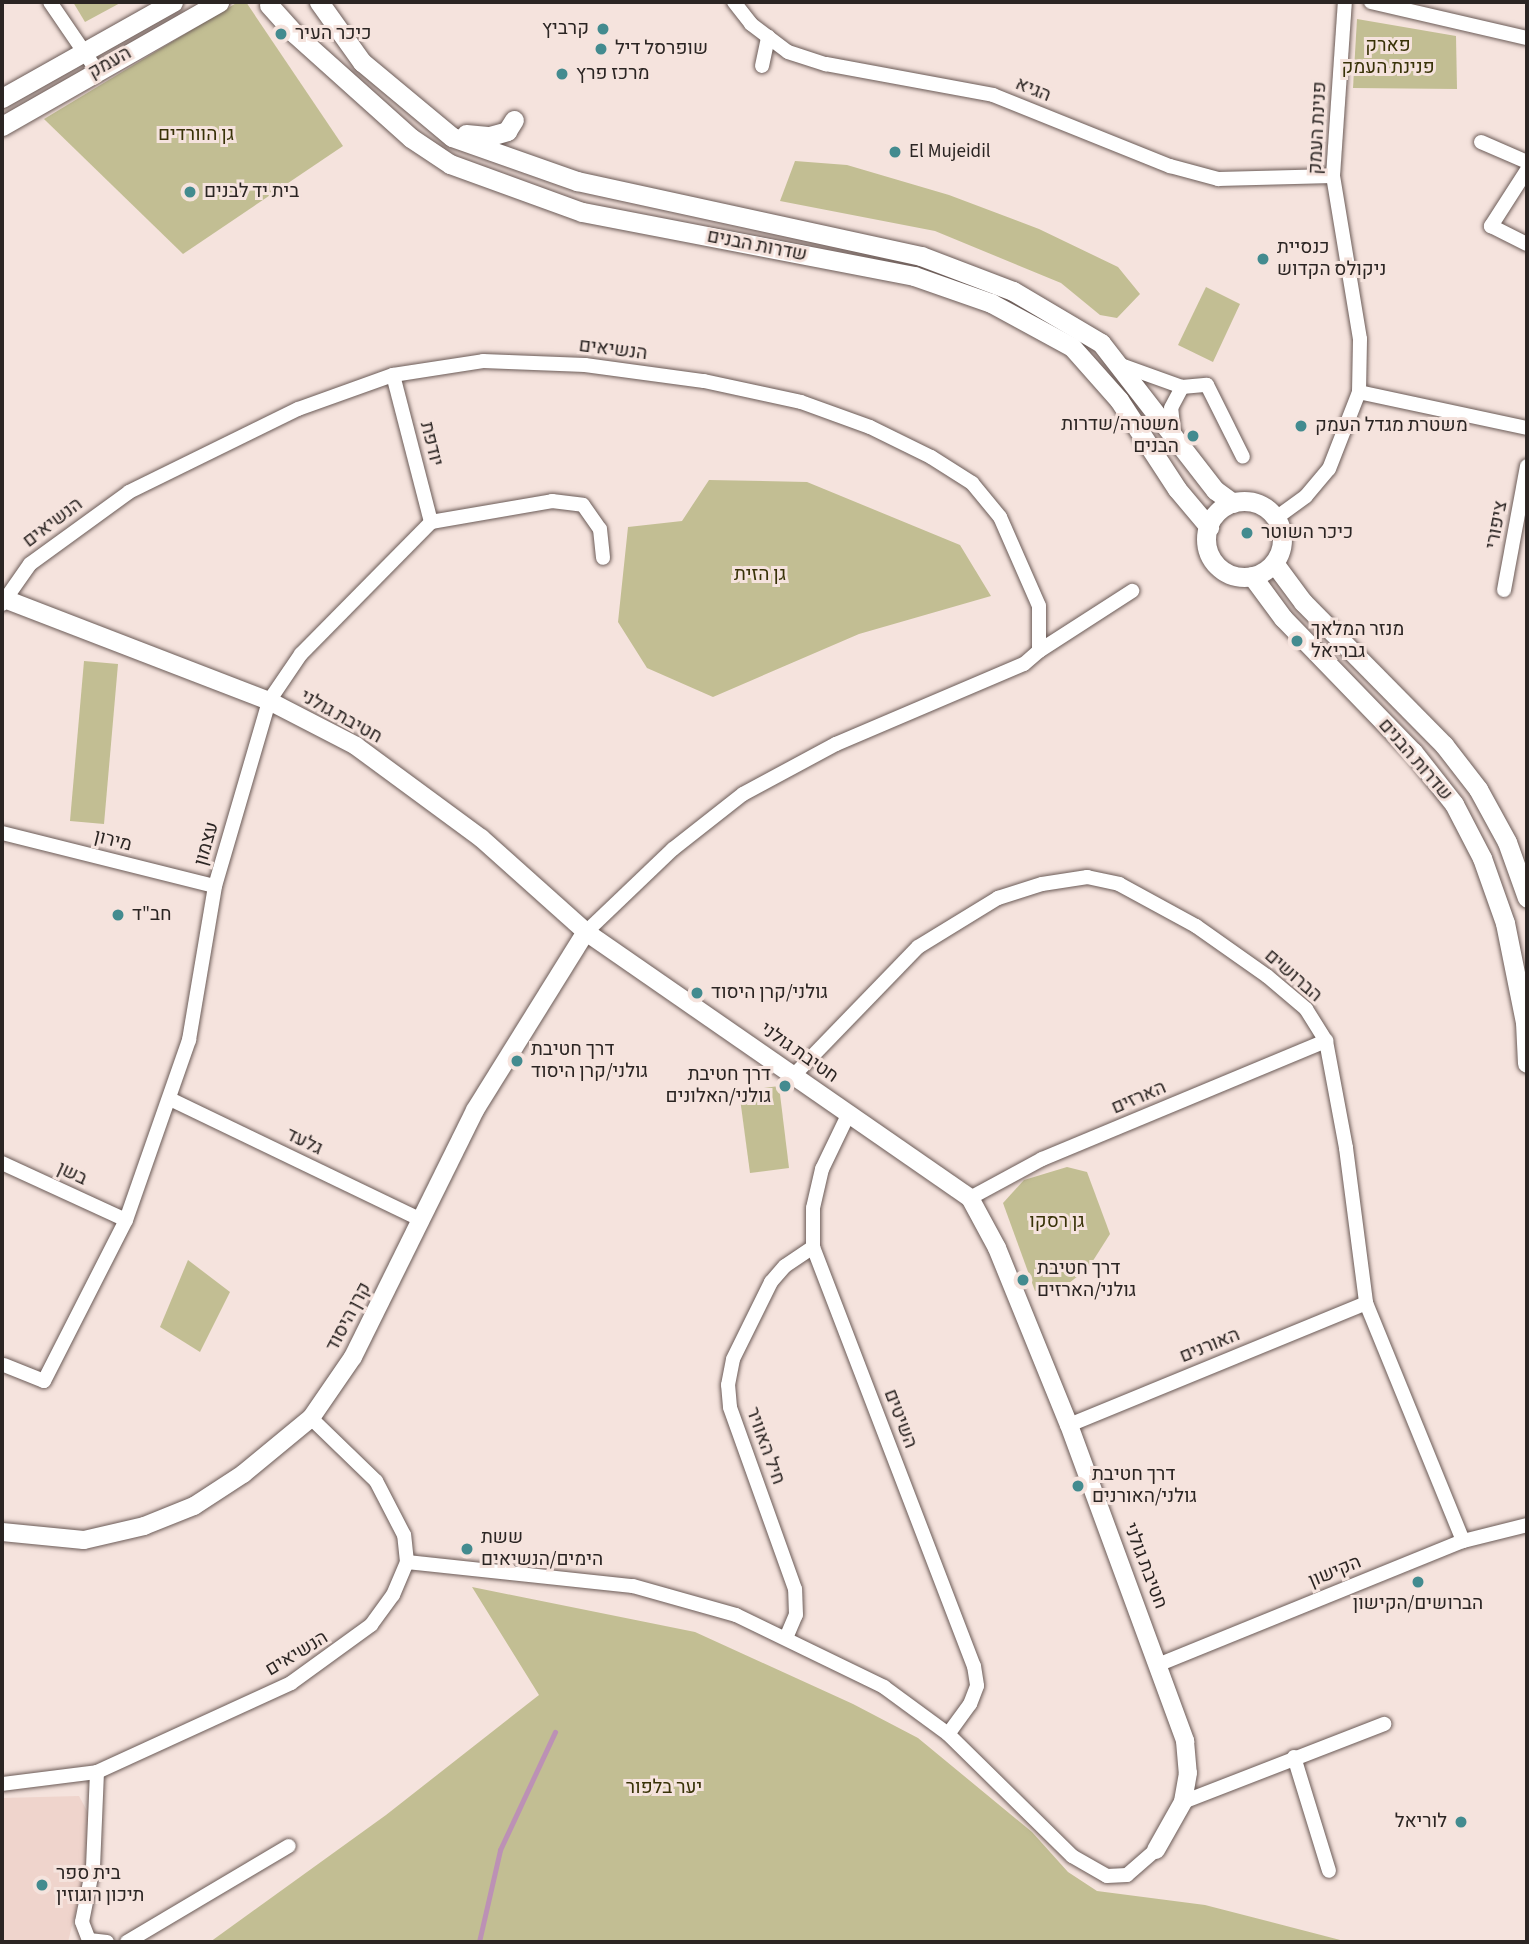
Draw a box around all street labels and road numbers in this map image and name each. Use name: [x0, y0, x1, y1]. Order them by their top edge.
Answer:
street label: העמק: [84, 42, 136, 84]
street label: הגיא: [1012, 73, 1054, 107]
street label: פנינת העמק: [1304, 81, 1332, 175]
street label: שדרות הבנים: [705, 225, 809, 267]
street label: הנשיאים: [577, 334, 649, 366]
street label: יודפת: [414, 419, 448, 469]
street label: הנשיאים: [19, 493, 87, 553]
street label: ציפורי: [1481, 499, 1513, 551]
street label: חטיבת גולני: [296, 685, 386, 749]
street label: שדרות הבנים: [1373, 714, 1457, 806]
street label: עצמון: [190, 819, 224, 869]
street label: מירון: [92, 825, 134, 857]
street label: הברושים: [1259, 945, 1327, 1007]
street label: חטיבת גולני: [756, 1018, 842, 1088]
street label: הארזים: [1108, 1076, 1170, 1120]
street label: גלעד: [282, 1123, 326, 1161]
street label: בשן: [53, 1157, 91, 1191]
street label: קרן היסוד: [321, 1279, 377, 1355]
street label: האורנים: [1177, 1324, 1243, 1368]
street label: השיטים: [878, 1386, 922, 1452]
street label: חיל האוויר: [741, 1404, 789, 1488]
street label: חטיבת גולני: [1118, 1520, 1172, 1612]
street label: הקישון: [1305, 1551, 1365, 1593]
street label: הנשיאים: [262, 1626, 332, 1682]

